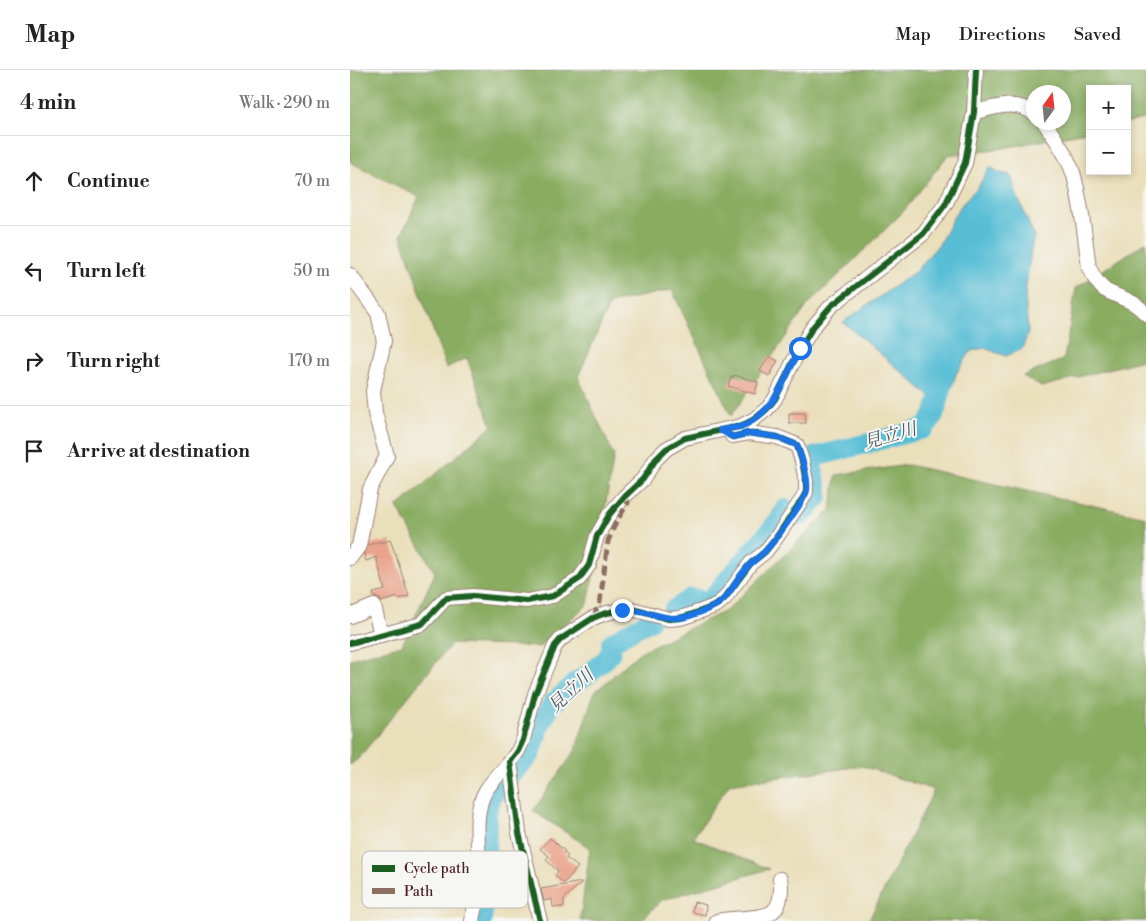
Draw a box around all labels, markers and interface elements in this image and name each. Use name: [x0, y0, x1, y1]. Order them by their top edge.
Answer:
text: Map: [25, 20, 75, 50]
text: Map: [895, 23, 931, 46]
text: Directions: [959, 23, 1046, 46]
text: Saved: [1074, 23, 1121, 46]
north arrow: [1026, 85, 1071, 130]
map controls: [1086, 85, 1131, 175]
button: +: [1086, 85, 1131, 130]
text: 4 min: [20, 90, 76, 116]
text: Walk · 290 m: [239, 93, 330, 113]
button: −: [1086, 130, 1131, 175]
icon: ahead: [20, 167, 48, 195]
text: Continue: [67, 169, 150, 193]
text: 70 m: [294, 171, 330, 191]
icon: left: [20, 257, 48, 285]
text: Turn left: [67, 259, 146, 283]
text: 50 m: [293, 261, 330, 281]
route start: [789, 337, 812, 360]
icon: right: [20, 347, 48, 375]
text: Turn right: [67, 349, 160, 373]
text: 170 m: [288, 351, 330, 371]
water label: 見立川: [861, 417, 921, 454]
icon: arrive: [20, 437, 48, 465]
text: Arrive at destination: [67, 439, 250, 463]
route end: [611, 599, 634, 622]
water label: 見立川: [543, 663, 600, 718]
legend: [362, 851, 528, 908]
text: Cycle path: [404, 860, 470, 878]
text: Path: [404, 883, 434, 901]

